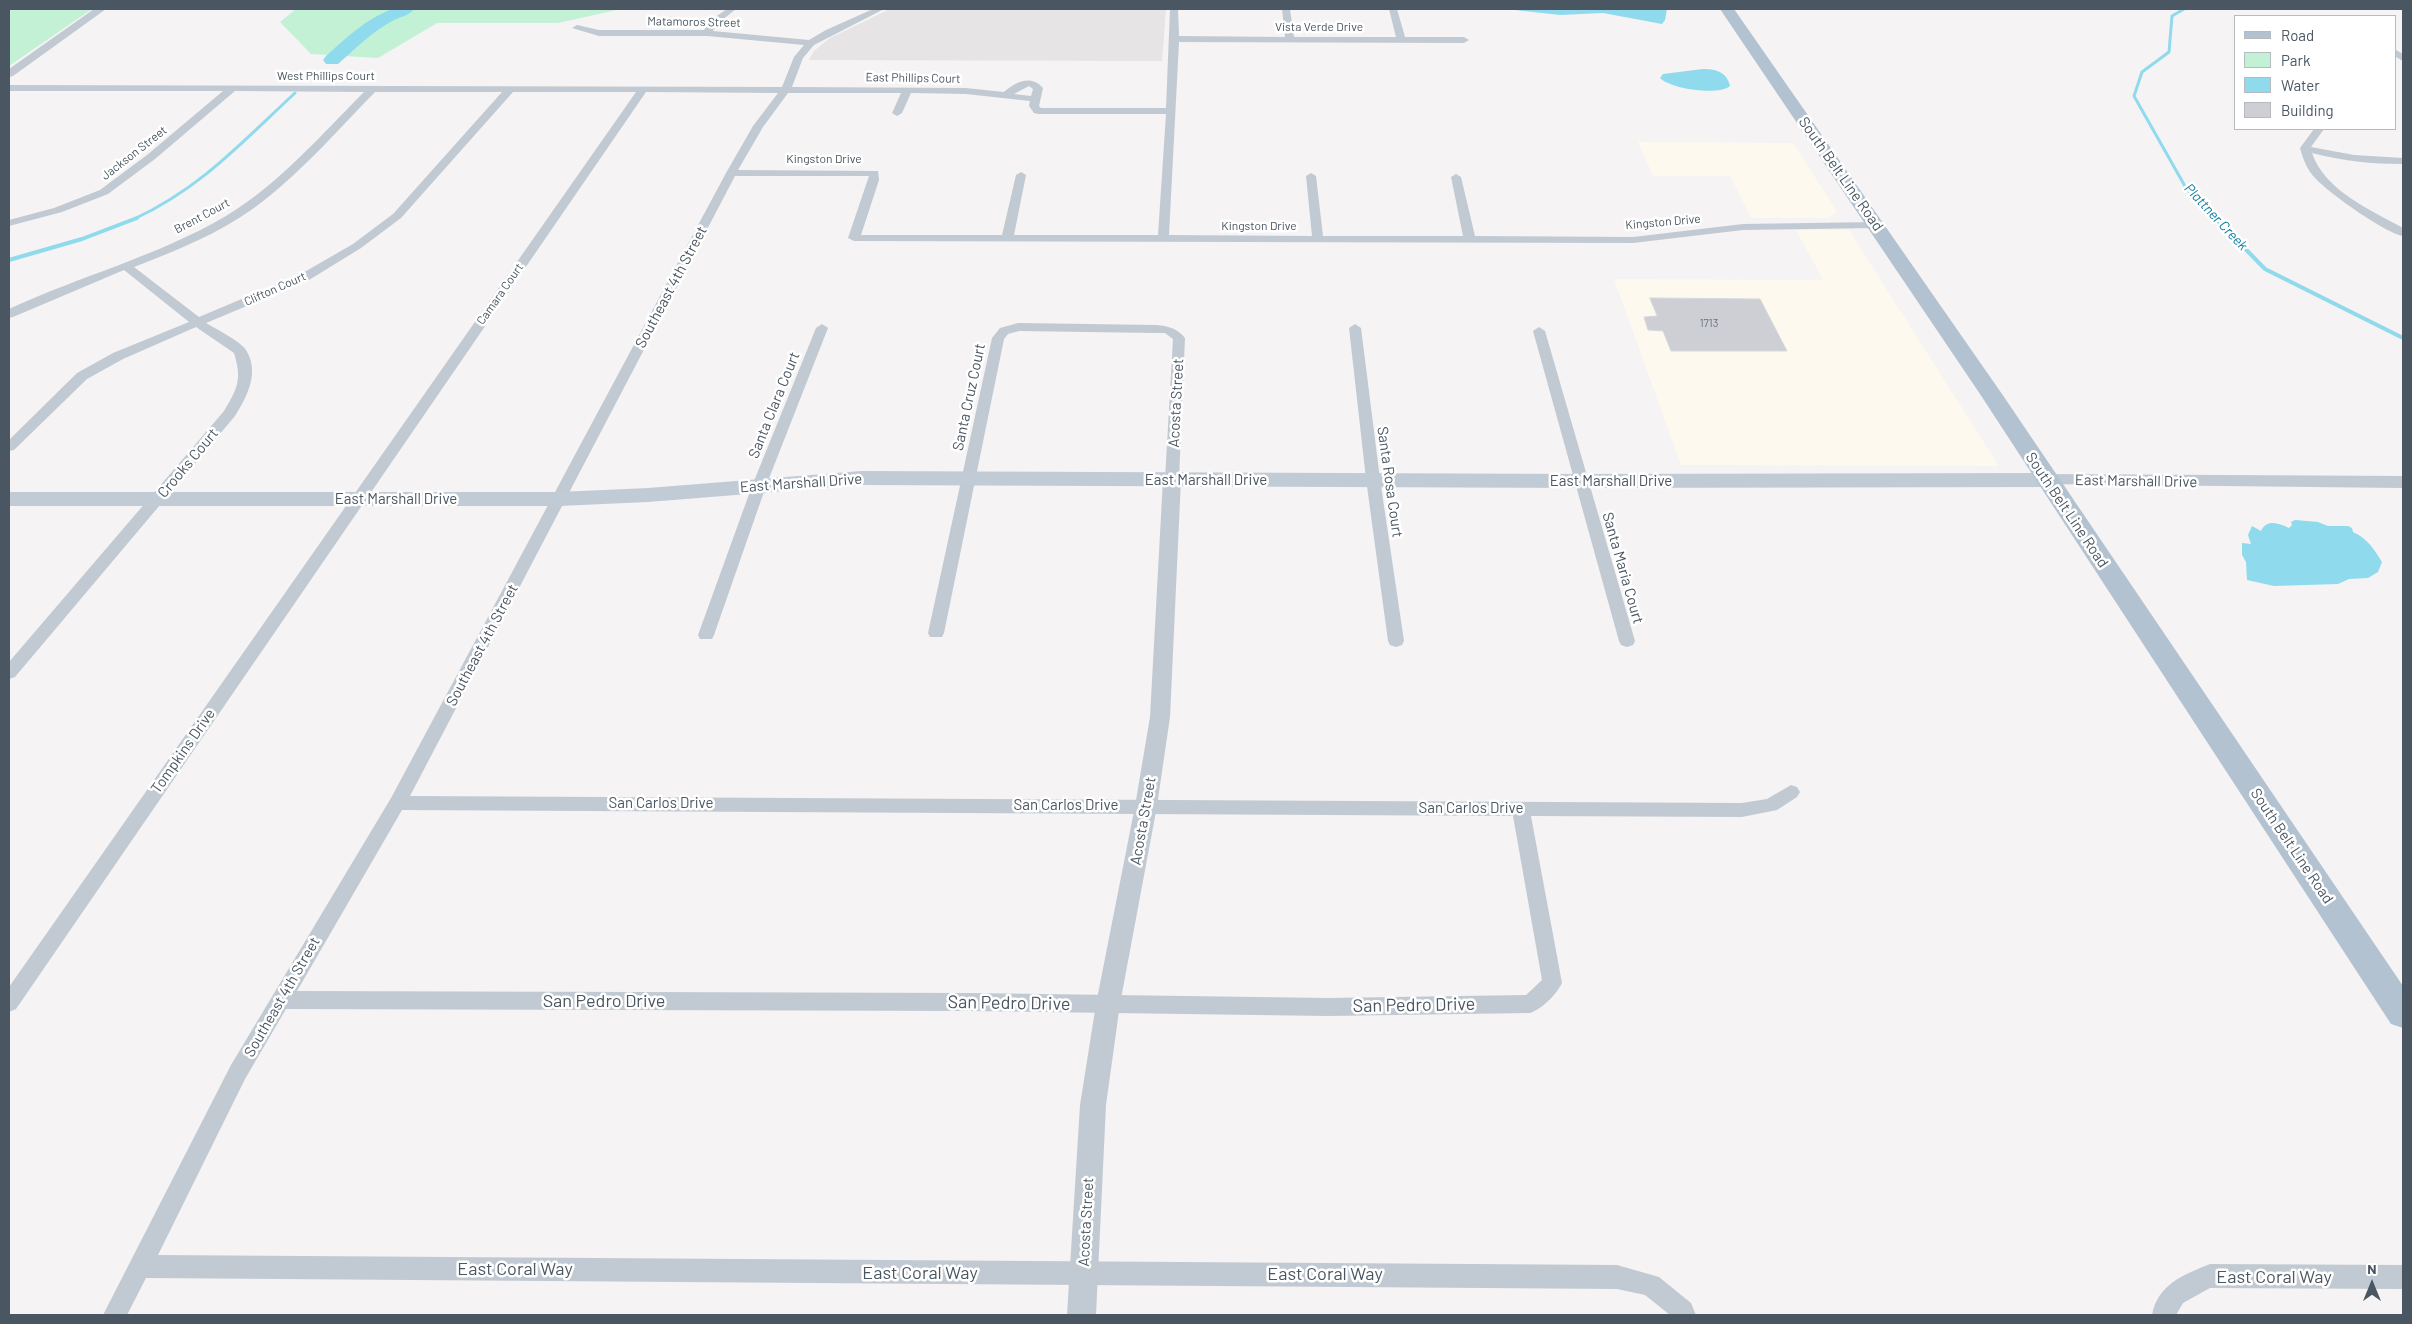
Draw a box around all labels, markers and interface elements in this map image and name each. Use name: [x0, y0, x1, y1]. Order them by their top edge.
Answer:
street label: Matamoros Street: [647, 14, 741, 30]
legend: [2234, 15, 2397, 130]
street label: Vista Verde Drive: [1275, 20, 1363, 34]
text: Road: [2281, 26, 2314, 44]
text: Park: [2281, 51, 2310, 69]
street label: West Phillips Court: [277, 69, 375, 83]
street label: East Phillips Court: [865, 70, 961, 86]
text: Water: [2281, 76, 2320, 94]
text: Building: [2281, 101, 2334, 119]
street label: South Belt Line Road: [1795, 113, 1887, 235]
street label: Jackson Street: [98, 123, 170, 183]
street label: Kingston Drive: [786, 152, 862, 166]
water label: Plattner Creek: [2181, 180, 2251, 254]
street label: Brent Court: [172, 195, 232, 237]
street label: Kingston Drive: [1625, 212, 1701, 232]
street label: Kingston Drive: [1221, 219, 1297, 233]
street label: Southeast 4th Street: [631, 223, 711, 351]
street label: Camara Court: [474, 261, 526, 327]
street label: Clifton Court: [242, 269, 308, 309]
house number: 1713: [1700, 316, 1718, 330]
street label: Santa Cruz Court: [949, 342, 989, 452]
street label: Santa Clara Court: [744, 349, 804, 461]
street label: Acosta Street: [1165, 358, 1187, 448]
street label: Crooks Court: [154, 425, 222, 501]
street label: Santa Rosa Court: [1373, 425, 1407, 539]
street label: South Belt Line Road: [2022, 449, 2112, 571]
street label: East Marshall Drive: [739, 470, 863, 496]
street label: East Marshall Drive: [1145, 471, 1267, 489]
street label: East Marshall Drive: [2075, 471, 2197, 491]
street label: East Marshall Drive: [1550, 472, 1672, 490]
street label: East Marshall Drive: [335, 490, 457, 508]
street label: Santa Maria Court: [1598, 510, 1648, 626]
street label: Southeast 4th Street: [442, 581, 522, 709]
street label: Tompkins Drive: [147, 705, 219, 797]
street label: Acosta Street: [1126, 776, 1160, 866]
street label: South Belt Line Road: [2247, 785, 2337, 907]
street label: San Carlos Drive: [609, 794, 713, 812]
street label: San Carlos Drive: [1014, 796, 1118, 814]
street label: San Carlos Drive: [1419, 799, 1523, 817]
street label: Southeast 4th Street: [240, 934, 324, 1060]
street label: San Pedro Drive: [543, 990, 665, 1012]
street label: San Pedro Drive: [947, 991, 1071, 1015]
street label: San Pedro Drive: [1352, 993, 1476, 1017]
street label: Acosta Street: [1075, 1177, 1097, 1267]
street label: East Coral Way: [457, 1258, 573, 1280]
north arrow: [2347, 1259, 2397, 1309]
text: N: [2367, 1260, 2377, 1277]
street label: East Coral Way: [862, 1262, 978, 1284]
street label: East Coral Way: [1267, 1263, 1383, 1285]
street label: East Coral Way: [2216, 1266, 2332, 1288]

